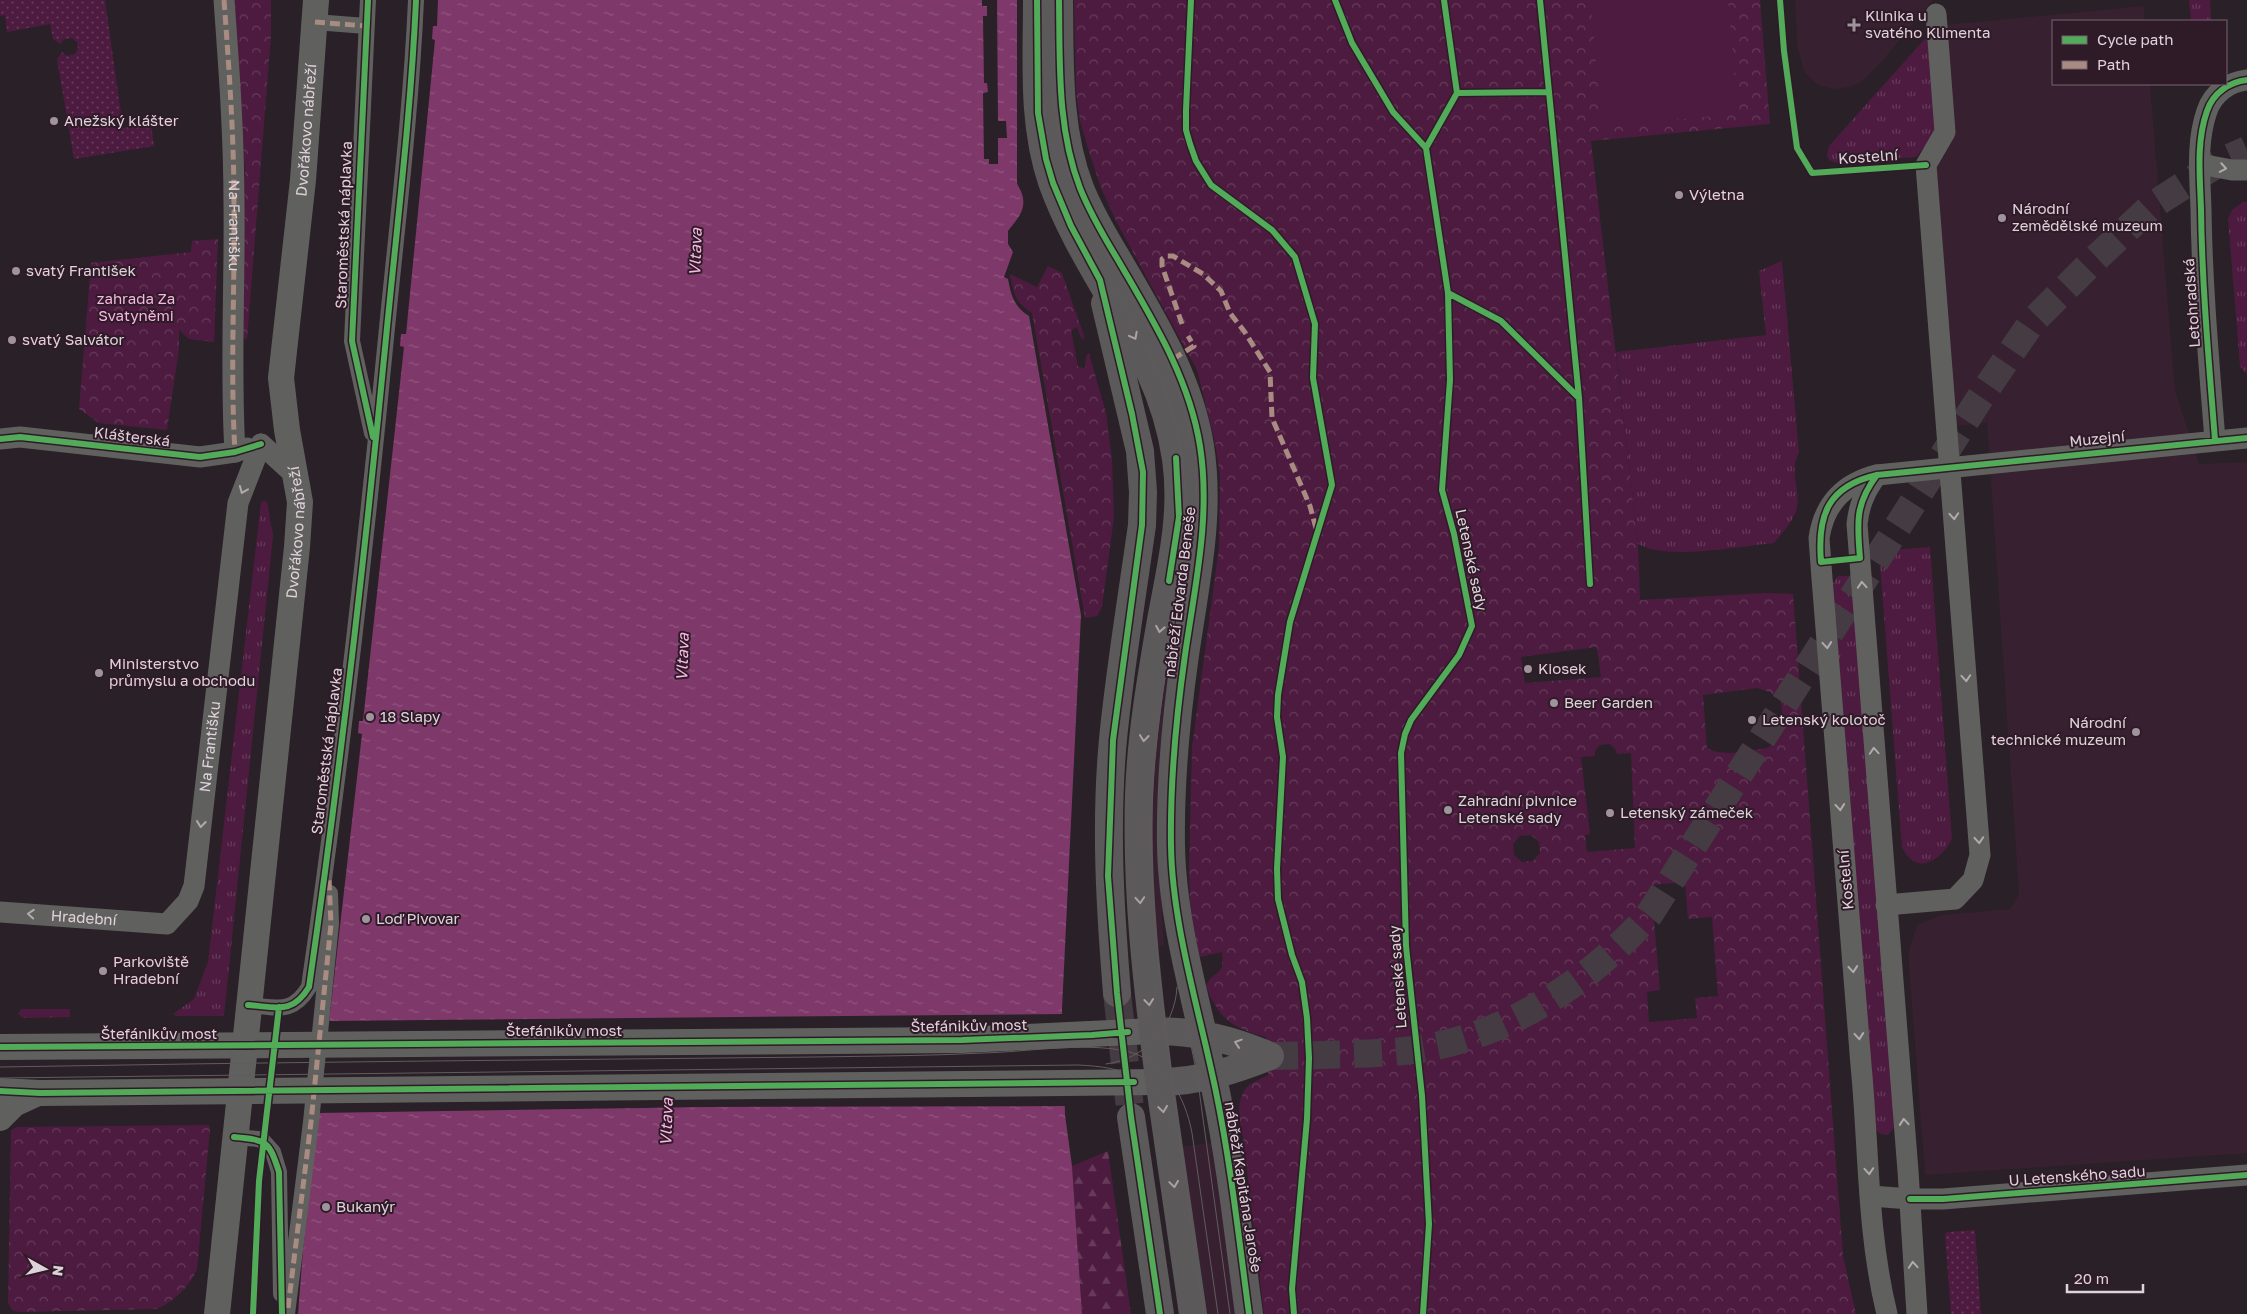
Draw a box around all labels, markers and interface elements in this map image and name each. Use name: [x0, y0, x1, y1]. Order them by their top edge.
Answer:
place label: Klinika u svatého Klimenta: [1865, 6, 1990, 41]
marker: Klinika u svatého Klimenta: [1847, 18, 1861, 32]
legend: [2052, 20, 2227, 85]
text: Cycle path: [2097, 30, 2173, 48]
text: Path: [2097, 55, 2130, 73]
street label: Dvořákovo nábřeží: [291, 62, 319, 197]
place label: Anežský klášter: [64, 111, 179, 129]
marker: Anežský klášter: [48, 115, 60, 127]
street label: Staroměstská náplavka: [331, 141, 355, 309]
street label: Kostelní: [1838, 145, 1899, 167]
one-way arrow: [2219, 162, 2228, 172]
street label: Na Františku: [226, 180, 244, 272]
place label: Výletna: [1689, 185, 1745, 203]
marker: Výletna: [1673, 189, 1685, 201]
place label: Národní zemědělské muzeum: [2012, 199, 2163, 234]
marker: Národní zemědělské muzeum: [1996, 212, 2008, 224]
water label: Vltava: [684, 227, 706, 276]
street label: Letohradská: [2179, 258, 2203, 348]
place label: svatý František: [26, 261, 137, 279]
marker: svatý František: [10, 265, 22, 277]
park label: zahrada Za Svatyněmi: [97, 289, 175, 324]
place label: svatý Salvátor: [22, 330, 125, 348]
one-way arrow: [1128, 331, 1138, 340]
marker: svatý Salvátor: [6, 334, 18, 346]
street label: Klášterská: [93, 422, 171, 450]
street label: Muzejní: [2068, 426, 2126, 450]
street label: Dvořákovo nábřeží: [282, 464, 308, 599]
one-way arrow: [239, 485, 249, 493]
street label: nábřeží Edvarda Beneše: [1160, 505, 1198, 678]
street label: Letenské sady: [1452, 507, 1492, 613]
one-way arrow: [1948, 512, 1959, 520]
one-way arrow: [1857, 581, 1868, 589]
one-way arrow: [1155, 624, 1165, 633]
water label: Vltava: [671, 632, 693, 681]
one-way arrow: [1822, 642, 1833, 650]
place label: Ministerstvo průmyslu a obchodu: [109, 654, 255, 689]
place label: Kiosek: [1538, 659, 1587, 677]
marker: Kiosek: [1522, 663, 1534, 675]
street label: Staroměstská náplavka: [307, 666, 345, 835]
marker: Ministerstvo průmyslu a obchodu: [93, 667, 105, 679]
one-way arrow: [1961, 674, 1972, 682]
place label: Beer Garden: [1564, 693, 1653, 711]
marker: Beer Garden: [1548, 697, 1560, 709]
street label: Na Františku: [195, 700, 223, 793]
place label: 18 Slapy: [380, 707, 441, 725]
place label: Letenský kolotoč: [1762, 710, 1886, 728]
marker: 18 Slapy: [364, 711, 376, 723]
place label: Národní technické muzeum: [1991, 713, 2127, 748]
marker: Letenský kolotoč: [1746, 714, 1758, 726]
marker: Národní technické muzeum: [2130, 726, 2142, 738]
one-way arrow: [1139, 734, 1150, 742]
one-way arrow: [1869, 746, 1880, 754]
place label: Zahradní pivnice Letenské sady: [1458, 791, 1577, 826]
place label: Letenský zámeček: [1620, 803, 1754, 821]
marker: Zahradní pivnice Letenské sady: [1442, 804, 1454, 816]
one-way arrow: [1835, 804, 1846, 812]
marker: Letenský zámeček: [1604, 807, 1616, 819]
one-way arrow: [196, 820, 207, 828]
one-way arrow: [1973, 836, 1984, 844]
street label: Kostelní: [1833, 849, 1857, 911]
one-way arrow: [1135, 896, 1146, 904]
street label: Hradební: [50, 906, 118, 928]
one-way arrow: [27, 909, 35, 920]
place label: Loď Pivovar: [376, 909, 459, 927]
marker: Loď Pivovar: [360, 913, 372, 925]
street label: Letenské sady: [1384, 924, 1410, 1029]
place label: Parkoviště Hradební: [113, 952, 189, 987]
marker: Parkoviště Hradební: [97, 965, 109, 977]
one-way arrow: [1847, 966, 1858, 974]
one-way arrow: [1143, 998, 1154, 1006]
street label: Štefánikův most: [910, 1015, 1027, 1035]
street label: Štefánikův most: [506, 1021, 622, 1039]
street label: Štefánikův most: [101, 1024, 217, 1042]
one-way arrow: [1853, 1033, 1864, 1041]
one-way arrow: [1234, 1039, 1243, 1049]
water label: Vltava: [655, 1097, 677, 1146]
street label: nábřeží Kapitána Jaroše: [1222, 1100, 1266, 1274]
one-way arrow: [1158, 1104, 1168, 1113]
one-way arrow: [1899, 1118, 1910, 1126]
street label: U Letenského sadu: [2008, 1161, 2146, 1189]
one-way arrow: [1863, 1167, 1874, 1175]
one-way arrow: [1168, 1180, 1179, 1188]
place label: Bukanýr: [336, 1197, 395, 1215]
marker: Bukanýr: [320, 1201, 332, 1213]
north arrow: [20, 1244, 70, 1294]
one-way arrow: [1908, 1261, 1919, 1269]
scale bar: [2067, 1262, 2143, 1294]
text: N: [49, 1264, 68, 1277]
text: 20 m: [2074, 1269, 2109, 1287]

